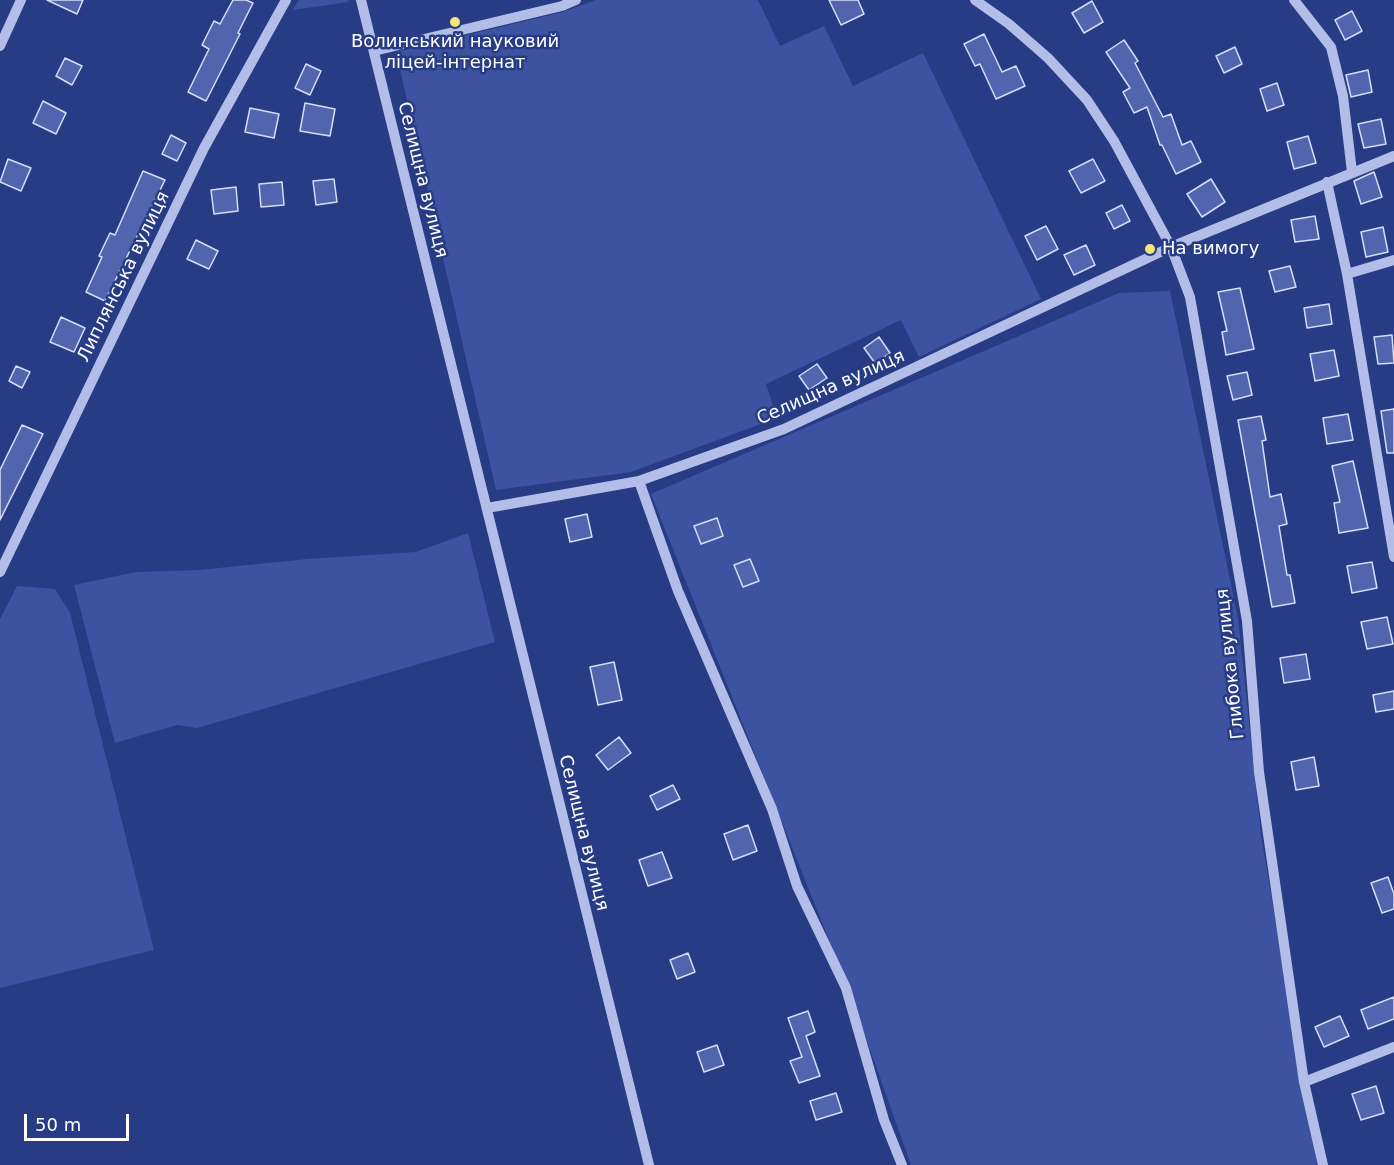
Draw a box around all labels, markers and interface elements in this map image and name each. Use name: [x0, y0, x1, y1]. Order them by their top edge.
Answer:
marker: Волинський науковий ліцей-інтернат: [448, 15, 462, 29]
place label: Волинський науковий ліцей-інтернат: [351, 31, 559, 74]
street label: Селищна вулиця: [392, 100, 452, 260]
street label: Липлянська вулиця: [73, 188, 175, 366]
place label: На вимогу: [1162, 238, 1259, 260]
marker: На вимогу: [1143, 242, 1157, 256]
street label: Селищна вулиця: [754, 346, 908, 430]
street label: Глибока вулиця: [1212, 588, 1250, 740]
street label: Селищна вулиця: [553, 753, 613, 913]
scale bar: [27, 1102, 132, 1140]
text: 50 m: [35, 1114, 81, 1135]

